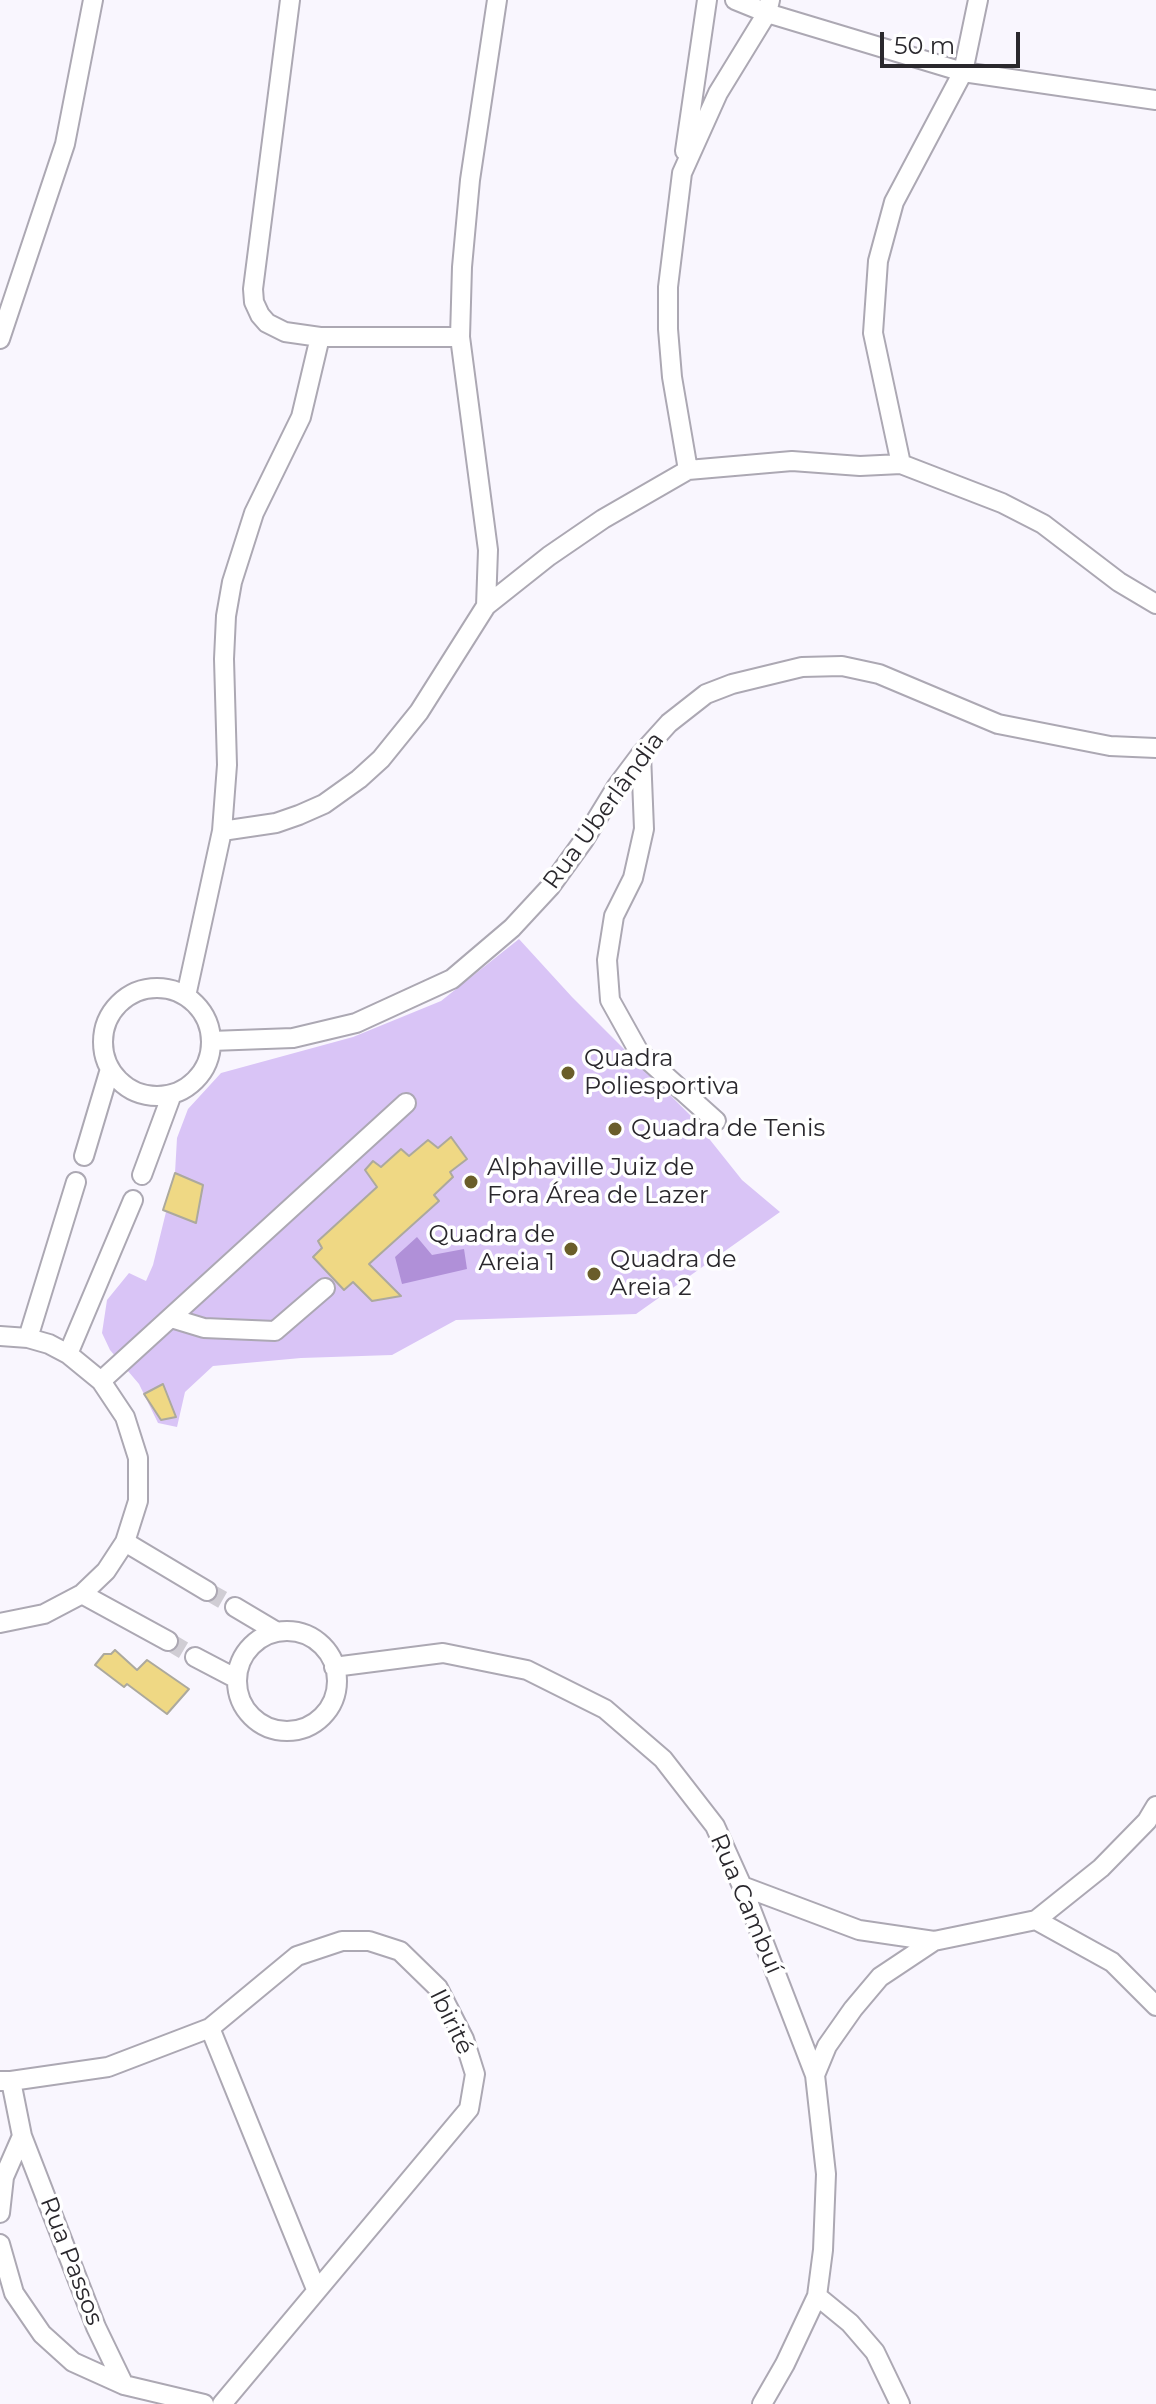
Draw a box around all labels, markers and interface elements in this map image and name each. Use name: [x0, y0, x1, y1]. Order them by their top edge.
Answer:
scale bar: [884, 16, 1024, 66]
text: 50 m: [894, 31, 955, 60]
street label: Rua Uberlândia: [537, 727, 671, 895]
place label: Quadra Poliesportiva: [584, 1045, 739, 1101]
marker: Quadra Poliesportiva: [559, 1064, 577, 1082]
place label: Quadra de Tenis: [631, 1115, 825, 1143]
marker: Quadra de Tenis: [606, 1120, 624, 1138]
place label: Alphaville Juiz de Fora Área de Lazer: [487, 1154, 709, 1210]
marker: Alphaville Juiz de Fora Área de Lazer: [462, 1173, 480, 1191]
place label: Quadra de Areia 1: [428, 1221, 555, 1277]
marker: Quadra de Areia 1: [562, 1240, 580, 1258]
place label: Quadra de Areia 2: [610, 1246, 737, 1302]
marker: Quadra de Areia 2: [585, 1265, 603, 1283]
street label: Rua Cambuí: [704, 1830, 788, 1978]
street label: Ibirité: [423, 1984, 479, 2060]
street label: Rua Passos: [33, 2193, 109, 2329]

